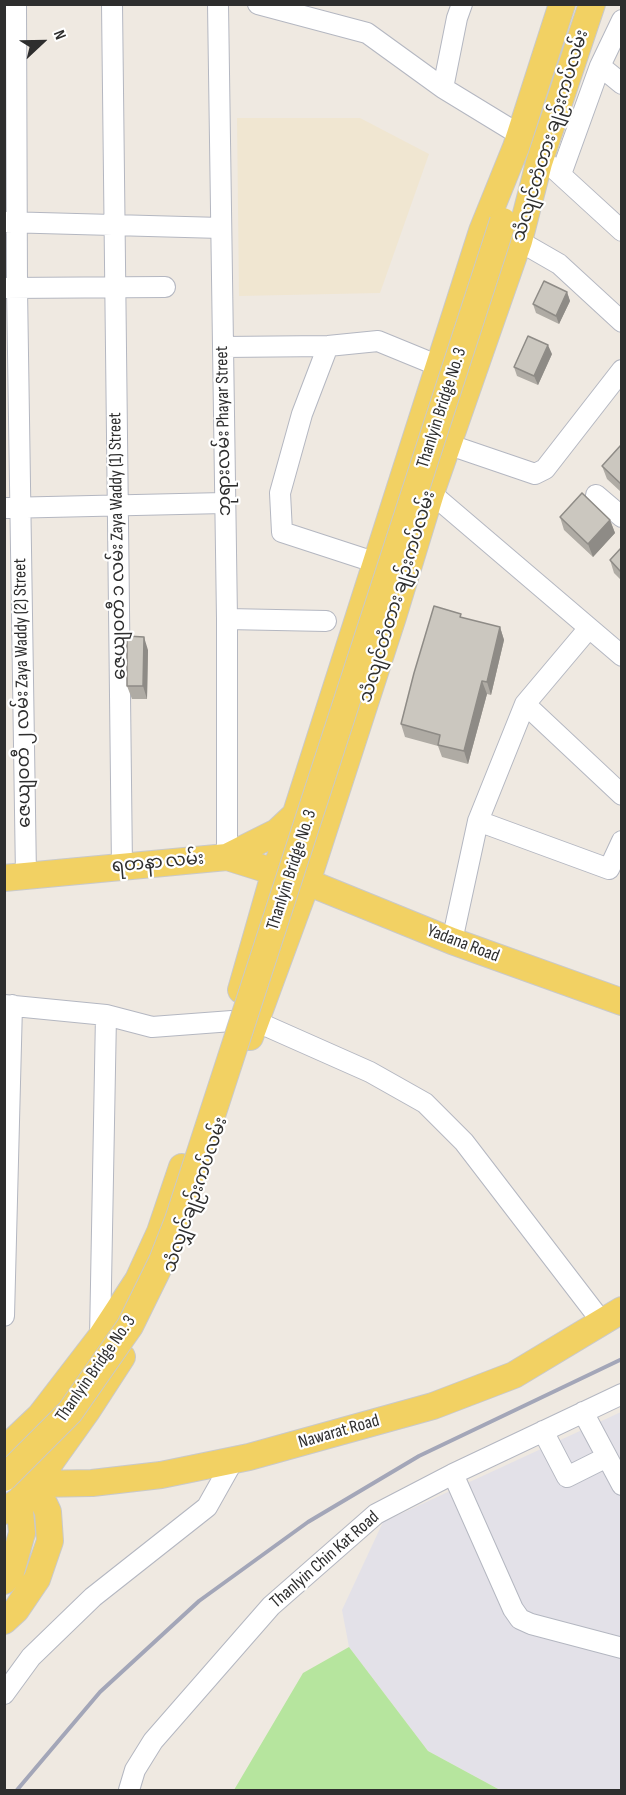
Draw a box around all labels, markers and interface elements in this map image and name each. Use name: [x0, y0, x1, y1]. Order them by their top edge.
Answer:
north arrow: [12, 12, 72, 72]
street label: သံလျင်တံတား ချဉ်းကပ်လမ်း: [508, 27, 594, 245]
text: N: [49, 28, 70, 43]
street label: Thanlyin Bridge No. 3: [412, 345, 472, 471]
street label: ဘုရားလမ်း Phayar Street: [212, 346, 236, 516]
street label: ဇေယျဝတီ ၁ လမ်း Zaya Waddy (1) Street: [105, 412, 131, 680]
street label: သံလျင်တံတား ချဉ်းကပ်လမ်း: [355, 488, 441, 706]
street label: ဇေယျဝတီ ၂ လမ်း Zaya Waddy (2) Street: [10, 558, 36, 828]
street label: Thanlyin Bridge No. 3: [262, 807, 322, 933]
street label: ရတနာ လမ်း: [111, 848, 205, 878]
street label: Yadana Road: [424, 920, 502, 968]
street label: သံလျှင်ချဉ်းကပ်လမ်း: [159, 1114, 233, 1276]
street label: Thanlyin Bridge No. 3: [51, 1312, 141, 1426]
street label: Nawarat Road: [296, 1410, 382, 1454]
street label: Thanlyin Chin Kat Road: [266, 1507, 384, 1613]

